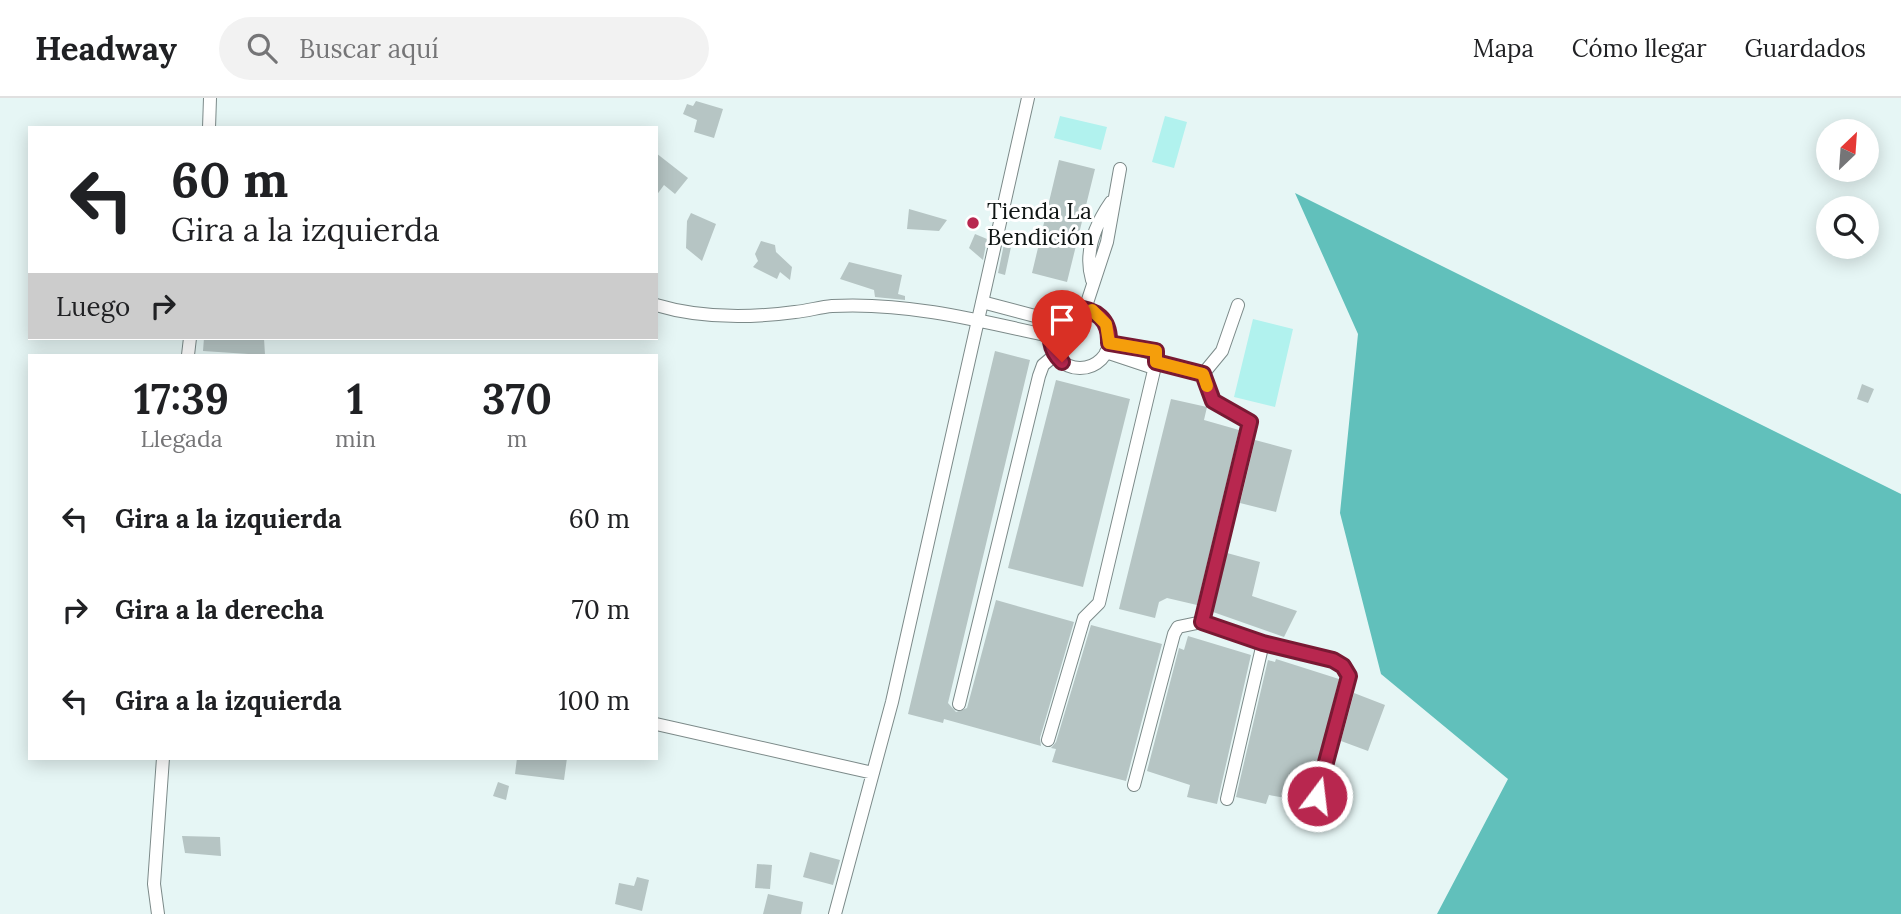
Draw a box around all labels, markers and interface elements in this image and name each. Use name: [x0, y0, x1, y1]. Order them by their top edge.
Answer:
search box: [219, 17, 709, 80]
text: Headway: [35, 27, 177, 69]
icon: search: [243, 29, 281, 67]
text: Buscar aquí: [299, 32, 439, 65]
text: Mapa: [1473, 33, 1534, 64]
text: Cómo llegar: [1572, 33, 1707, 64]
text: Guardados: [1745, 33, 1866, 64]
north arrow: [1816, 119, 1880, 182]
map controls: [1816, 119, 1879, 259]
text: 60 m: [171, 148, 288, 210]
icon: left: [56, 154, 147, 245]
place label: Tienda La Bendición: [987, 196, 1094, 251]
button: search: [1816, 196, 1879, 259]
text: Gira a la izquierda: [171, 209, 440, 250]
marker: Tienda La Bendición: [965, 215, 981, 231]
icon: right: [144, 287, 182, 325]
text: Luego: [56, 290, 130, 323]
pin: [1032, 290, 1092, 362]
icon: arrive: [1043, 301, 1081, 339]
text: 17:39: [134, 372, 229, 426]
text: 1: [347, 372, 364, 426]
text: 370: [482, 372, 552, 426]
text: Llegada: [140, 424, 223, 453]
text: min: [335, 424, 376, 453]
text: m: [507, 424, 527, 453]
icon: left: [56, 500, 94, 538]
text: Gira a la izquierda: [115, 502, 342, 535]
text: 60 m: [569, 502, 630, 535]
icon: right: [56, 591, 94, 629]
text: Gira a la derecha: [115, 593, 324, 626]
text: 70 m: [572, 593, 630, 626]
icon: left: [56, 682, 94, 720]
text: Gira a la izquierda: [115, 684, 342, 717]
text: 100 m: [558, 684, 630, 717]
position arrow: [1280, 759, 1354, 833]

